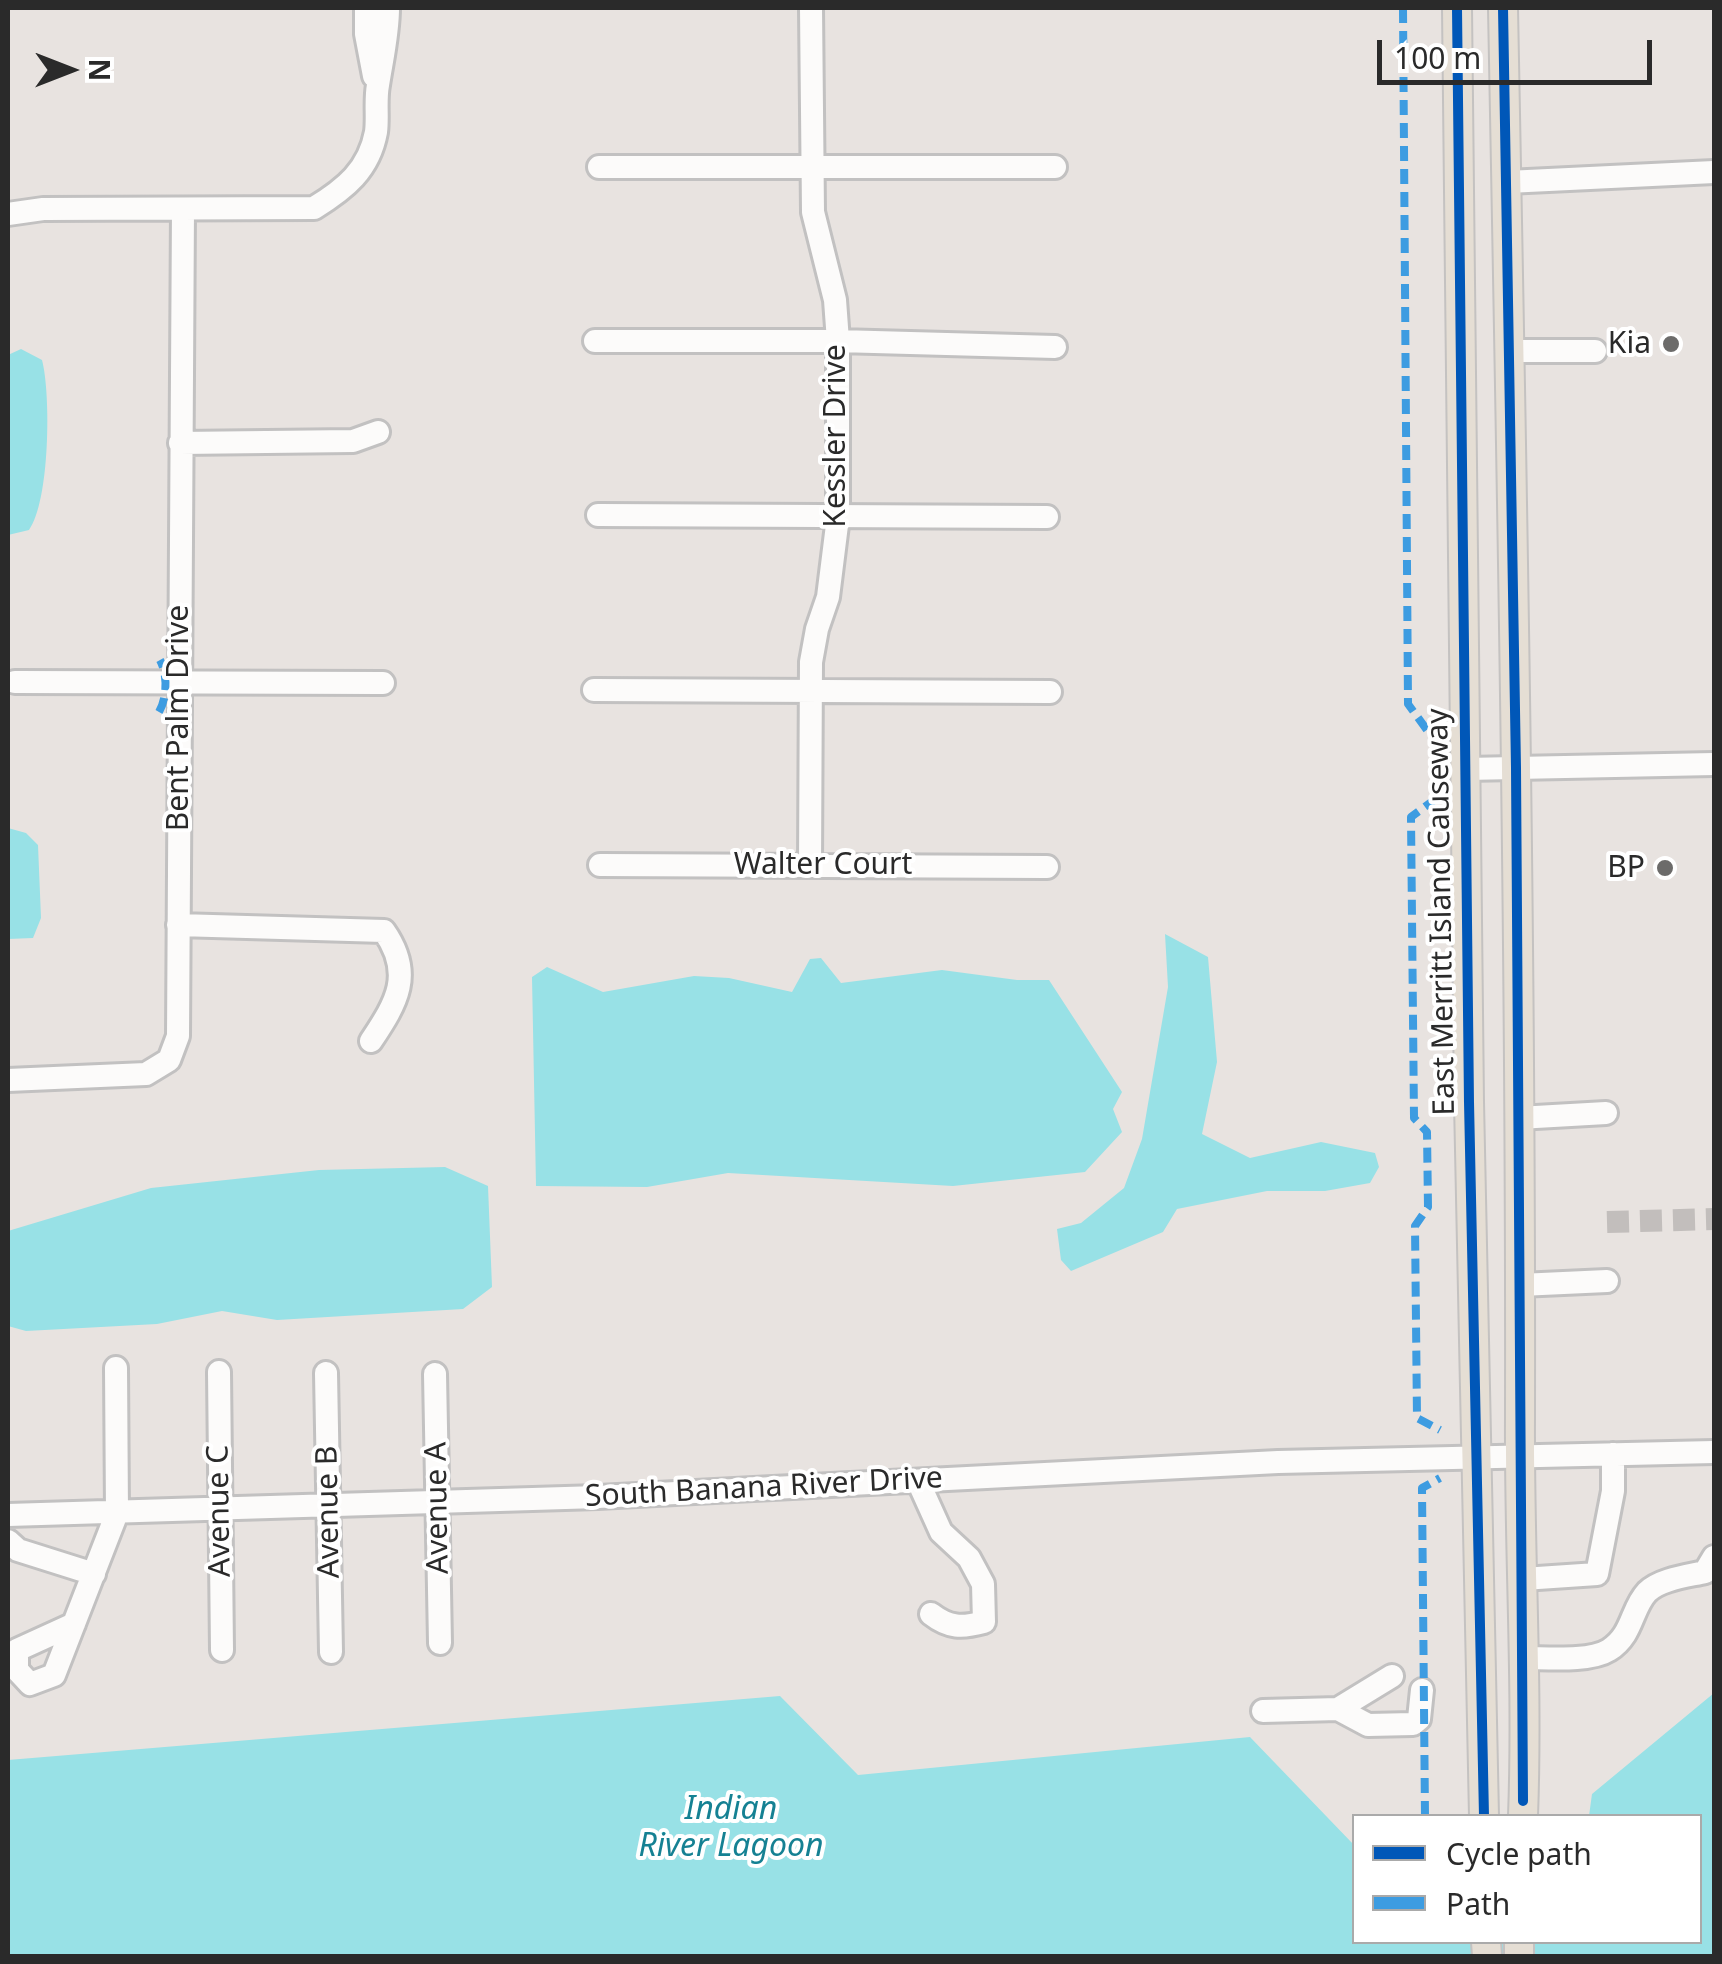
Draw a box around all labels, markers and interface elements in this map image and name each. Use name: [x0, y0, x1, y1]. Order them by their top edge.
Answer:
north arrow: [20, 20, 120, 120]
scale bar: [1382, 20, 1657, 82]
text: 100 m: [1394, 37, 1481, 78]
text: N: [81, 59, 119, 81]
place label: Kia: [1608, 326, 1651, 362]
marker: Kia: [1660, 333, 1682, 355]
street label: Kessler Drive: [818, 344, 854, 528]
street label: Bent Palm Drive: [161, 605, 197, 831]
street label: East Merritt Island Causeway: [1420, 708, 1464, 1116]
street label: Walter Court: [734, 847, 912, 883]
place label: BP: [1607, 850, 1645, 886]
marker: BP: [1654, 857, 1676, 879]
street label: Avenue A: [419, 1442, 457, 1574]
street label: Avenue C: [201, 1445, 239, 1577]
street label: Avenue B: [310, 1445, 348, 1579]
street label: South Banana River Drive: [584, 1461, 944, 1515]
water label: Indian River Lagoon: [638, 1791, 824, 1866]
legend: [1352, 1814, 1702, 1944]
text: Cycle path: [1446, 1833, 1592, 1874]
text: Path: [1446, 1883, 1510, 1924]

